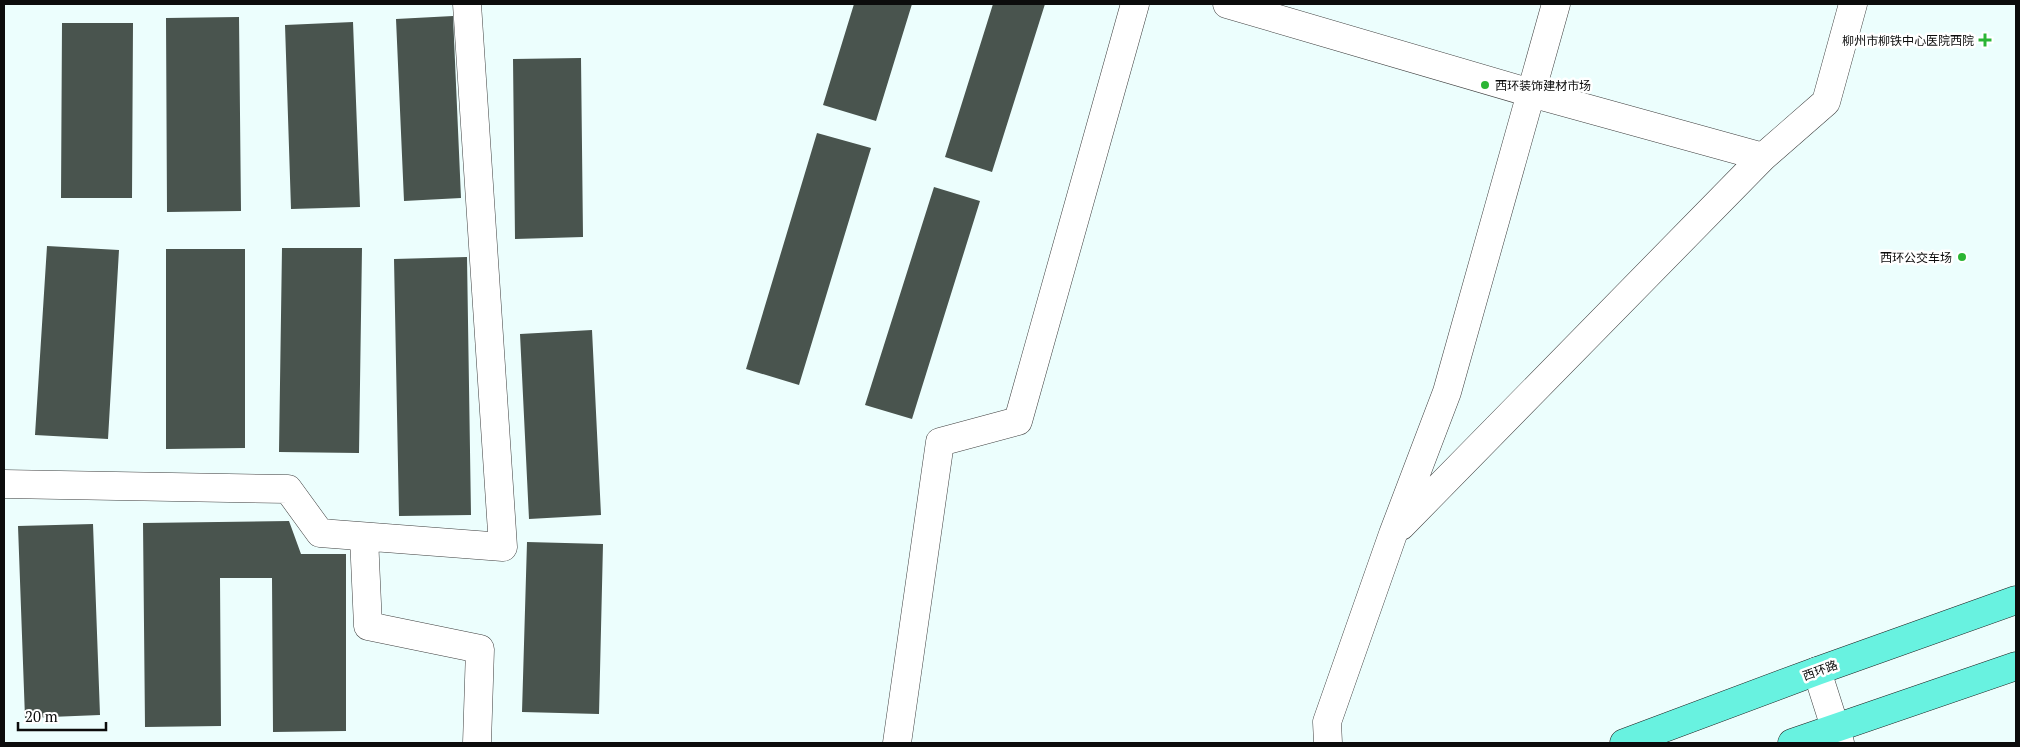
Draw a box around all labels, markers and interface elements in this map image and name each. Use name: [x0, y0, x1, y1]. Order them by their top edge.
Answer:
place label: 柳州市柳铁中心医院西院: [1842, 33, 1974, 48]
marker: 柳州市柳铁中心医院西院: [1978, 33, 1992, 47]
place label: 西环装饰建材市场: [1495, 78, 1591, 93]
marker: 西环装饰建材市场: [1479, 79, 1491, 91]
place label: 西环公交车场: [1880, 250, 1952, 265]
marker: 西环公交车场: [1956, 251, 1968, 263]
street label: 西环路: [1801, 657, 1839, 683]
scale bar: [18, 700, 105, 732]
text: 20 m: [25, 706, 58, 726]

